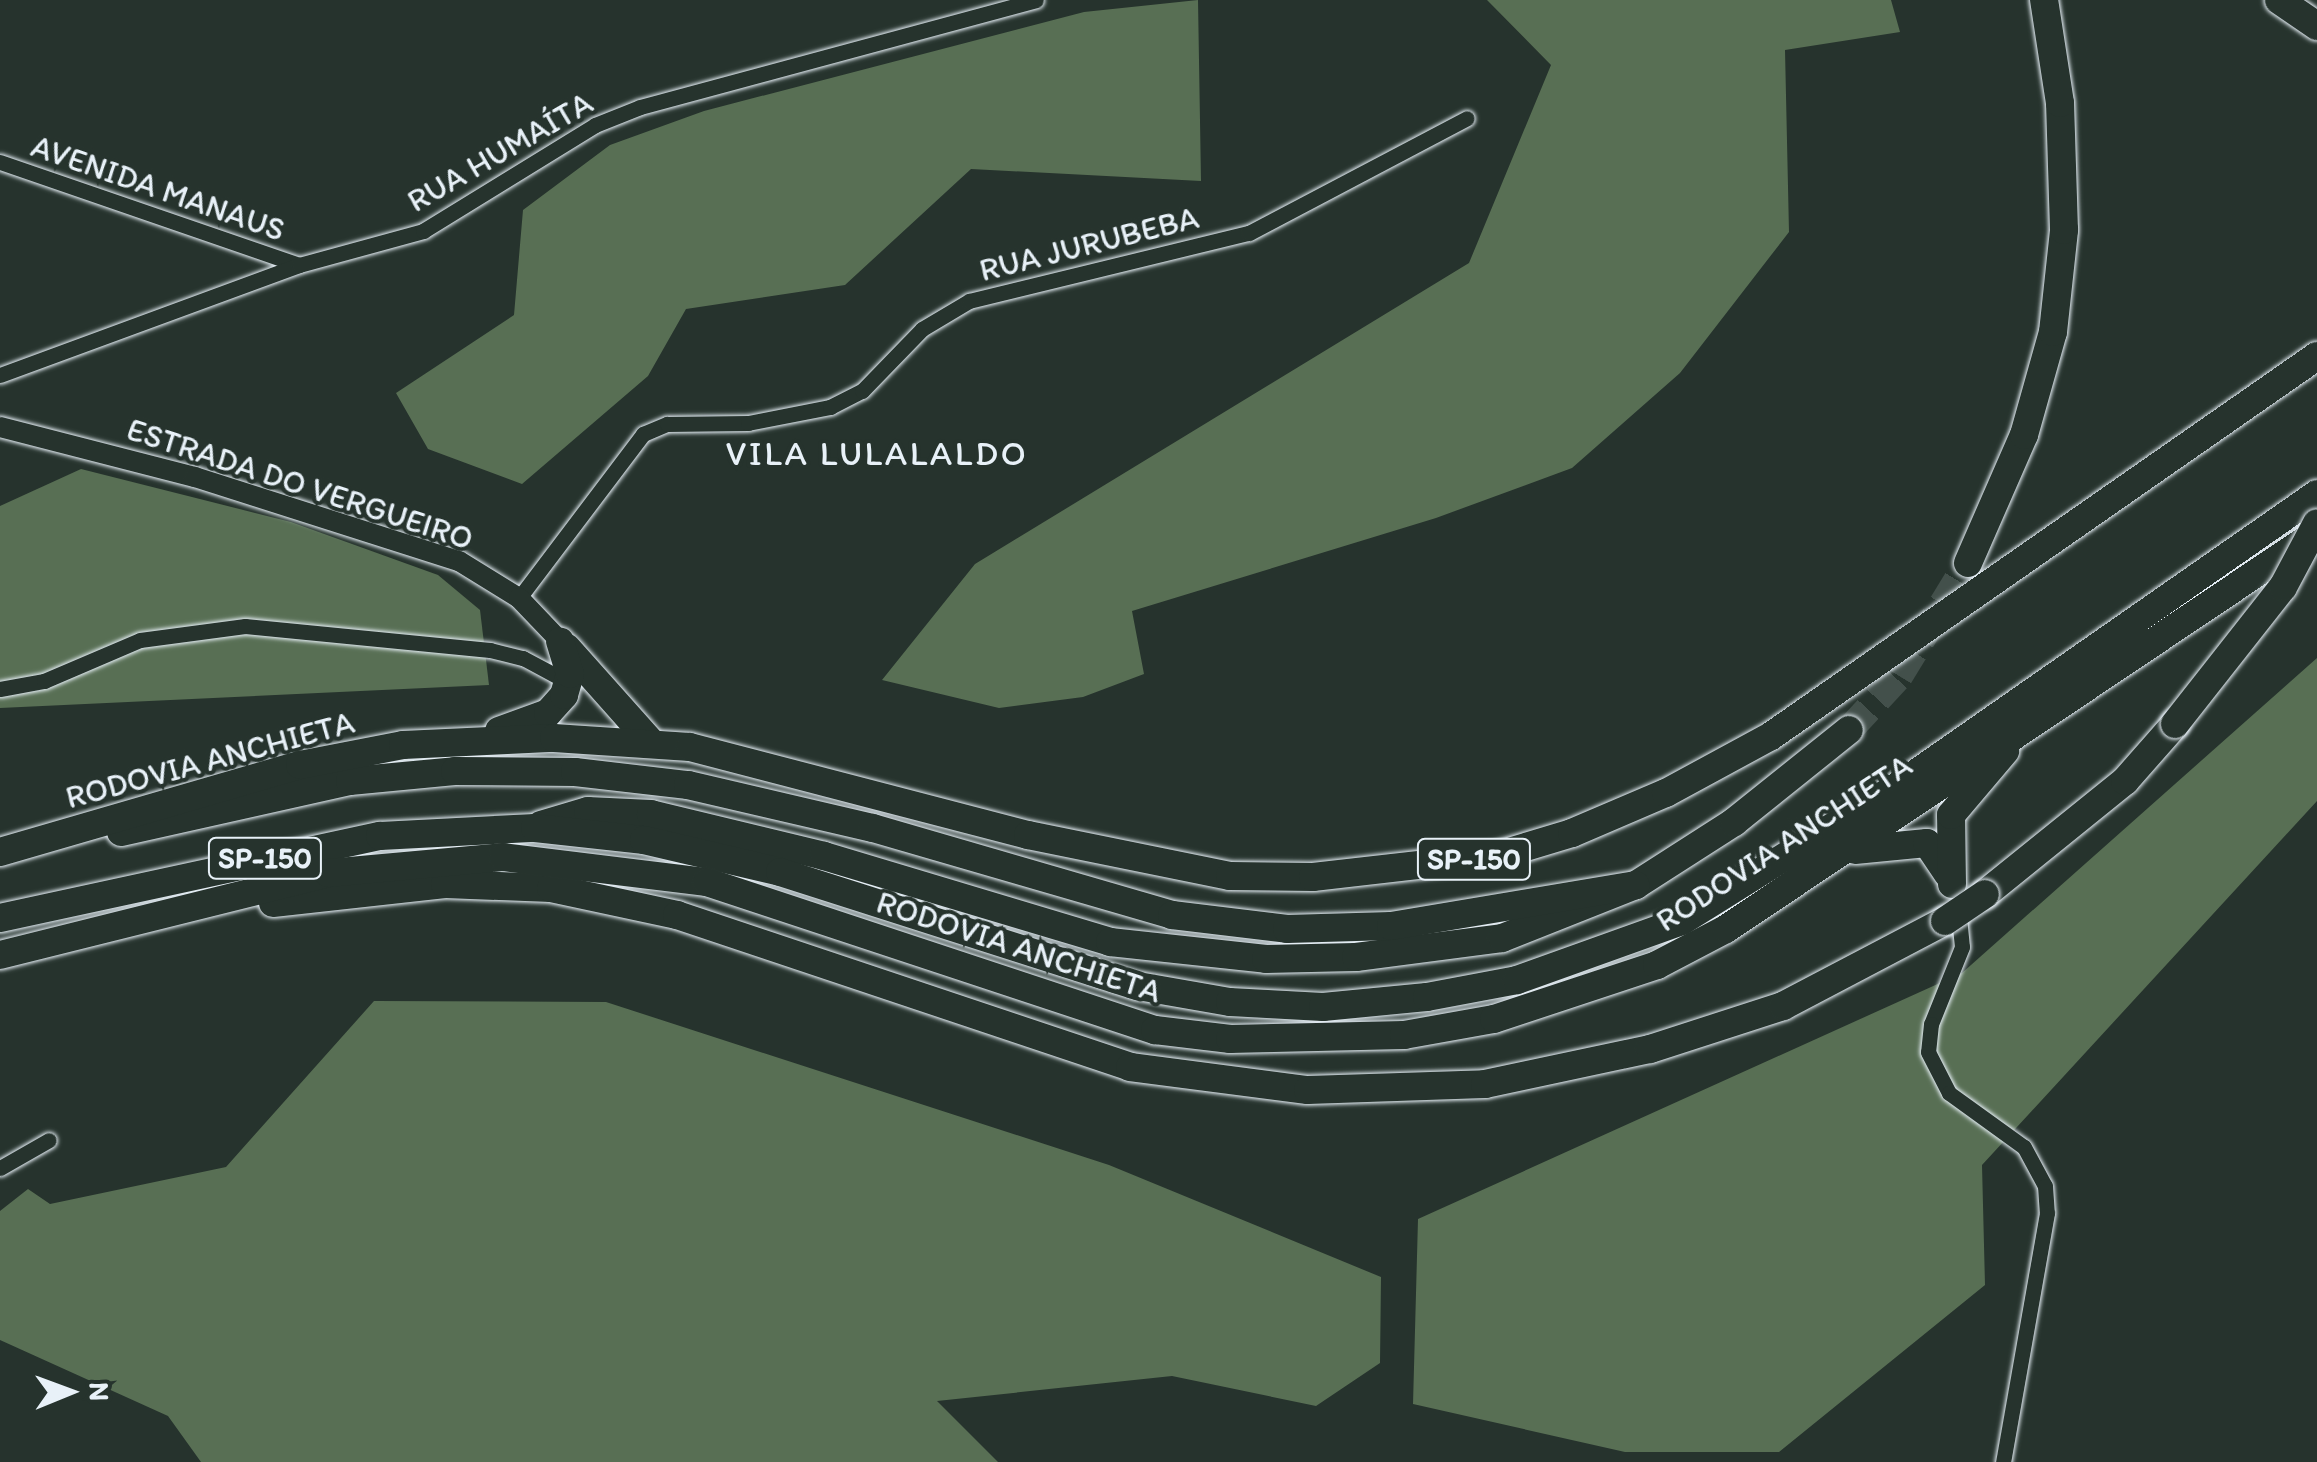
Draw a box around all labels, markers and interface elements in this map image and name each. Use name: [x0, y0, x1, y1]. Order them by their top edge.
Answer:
street label: RUA HUMAÍTA: [400, 83, 600, 221]
street label: AVENIDA MANAUS: [26, 127, 290, 249]
street label: RUA JURUBEBA: [975, 198, 1203, 290]
street label: ESTRADA DO VERGUEIRO: [120, 409, 480, 559]
district label: VILA LULALALDO: [726, 432, 1028, 474]
street label: RODOVIA ANCHIETA: [64, 704, 356, 816]
street label: RODOVIA ANCHIETA: [1651, 747, 1917, 939]
road number: SP-150: [208, 833, 322, 883]
road number: SP-150: [1416, 834, 1532, 884]
street label: RODOVIA ANCHIETA: [874, 884, 1164, 1010]
north arrow: [20, 1342, 120, 1442]
text: N: [83, 1382, 117, 1401]

